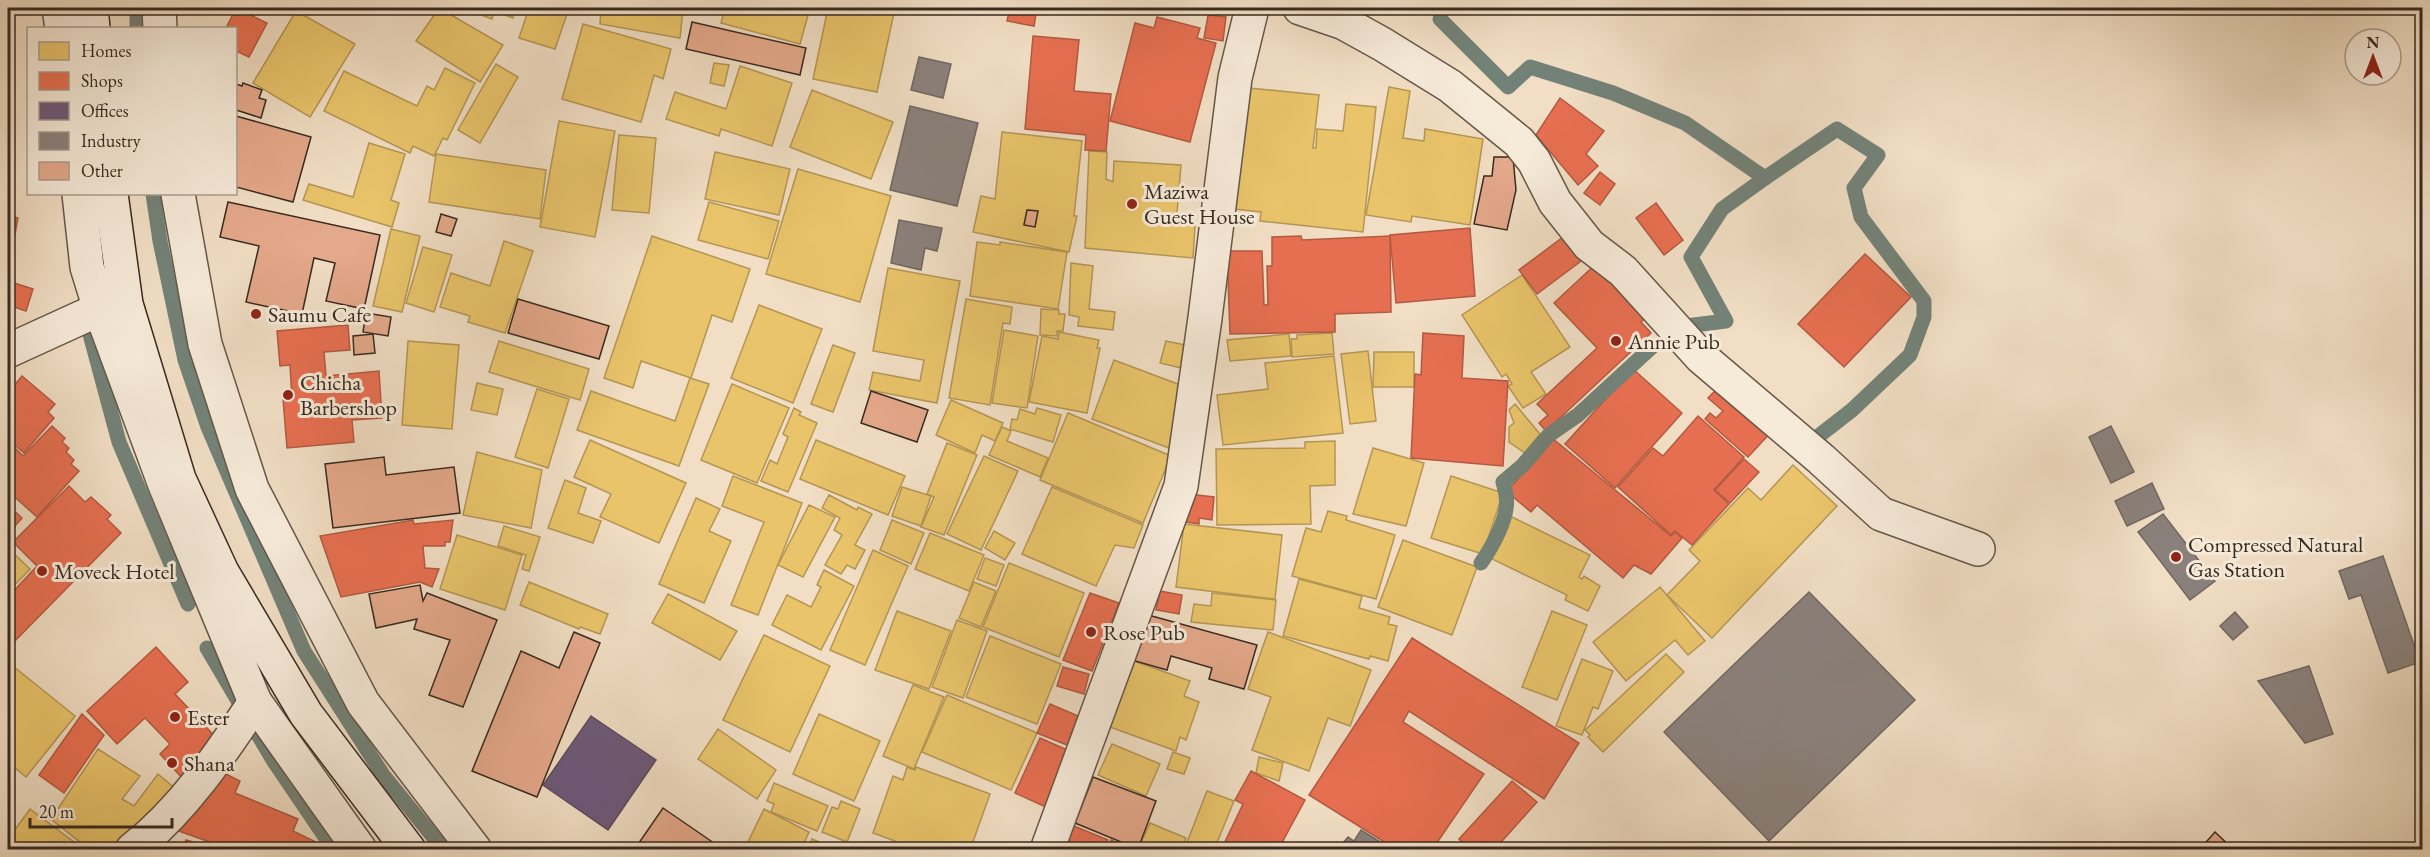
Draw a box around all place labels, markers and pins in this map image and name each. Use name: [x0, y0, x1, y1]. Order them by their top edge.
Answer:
place label: Maziwa Guest House: [1144, 177, 1255, 231]
marker: Maziwa Guest House: [1125, 197, 1139, 211]
place label: Saumu Cafe: [268, 300, 372, 329]
marker: Saumu Cafe: [249, 307, 263, 321]
place label: Annie Pub: [1627, 327, 1720, 356]
marker: Annie Pub: [1609, 334, 1623, 348]
place label: Chicha Barbershop: [300, 368, 397, 422]
marker: Chicha Barbershop: [281, 388, 295, 402]
place label: Compressed Natural Gas Station: [2188, 530, 2363, 584]
marker: Compressed Natural Gas Station: [2169, 550, 2183, 564]
place label: Moveck Hotel: [54, 557, 175, 586]
marker: Moveck Hotel: [35, 564, 49, 578]
place label: Rose Pub: [1103, 618, 1185, 647]
marker: Rose Pub: [1084, 625, 1098, 639]
place label: Ester: [187, 703, 230, 732]
marker: Ester: [168, 710, 182, 724]
place label: Shana: [184, 749, 235, 778]
marker: Shana: [165, 756, 179, 770]

